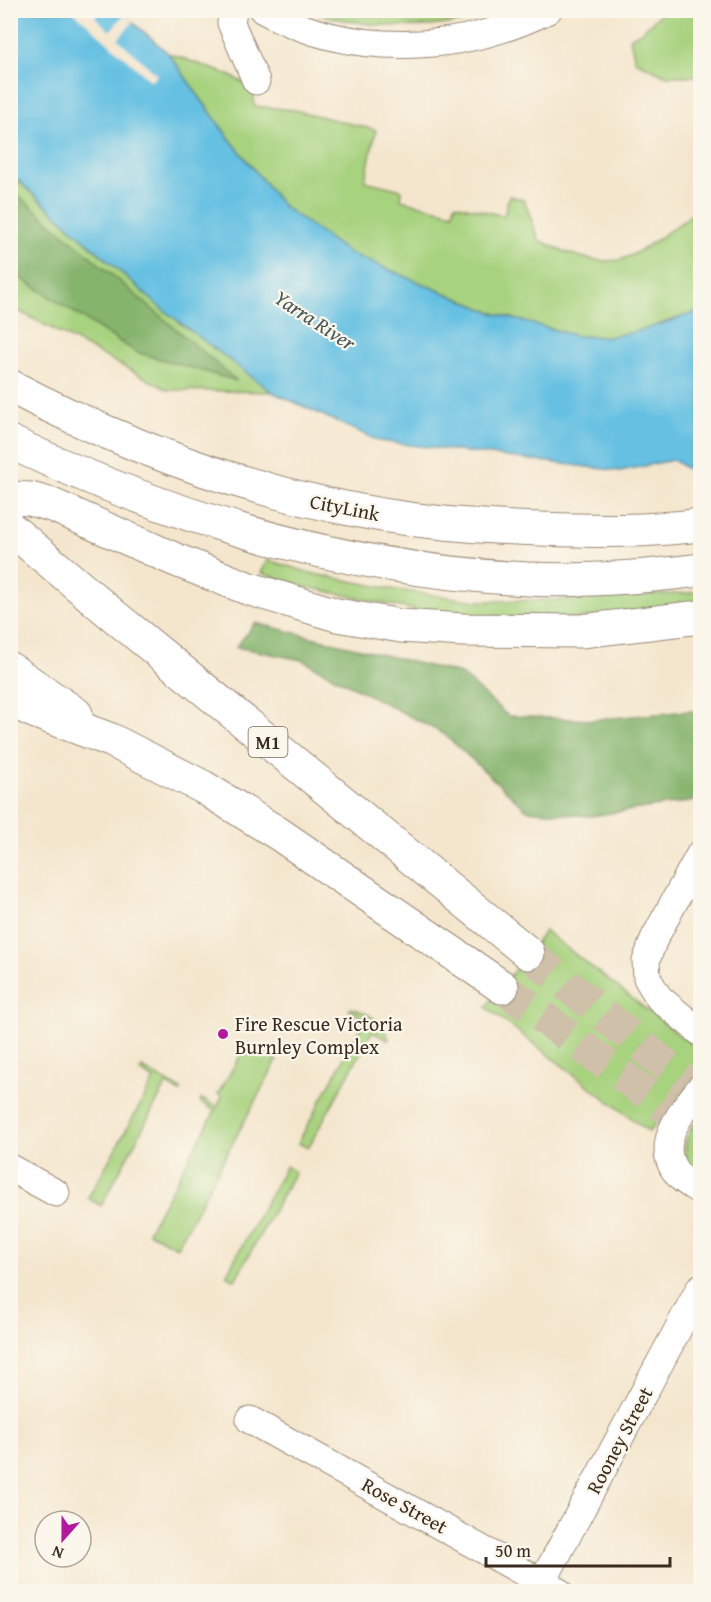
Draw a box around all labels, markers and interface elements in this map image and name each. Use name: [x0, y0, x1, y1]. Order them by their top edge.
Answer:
water label: Yarra River: [268, 282, 363, 359]
street label: CityLink: [308, 486, 383, 528]
road number: M1: [248, 727, 288, 757]
place label: Fire Rescue Victoria Burnley Complex: [235, 1009, 403, 1061]
marker: Fire Rescue Victoria Burnley Complex: [216, 1027, 230, 1041]
street label: Rooney Street: [579, 1381, 659, 1499]
street label: Rose Street: [357, 1470, 453, 1540]
north arrow: [33, 1509, 93, 1569]
scale bar: [486, 1530, 670, 1568]
text: 50 m: [495, 1537, 531, 1564]
text: N: [48, 1540, 67, 1566]

